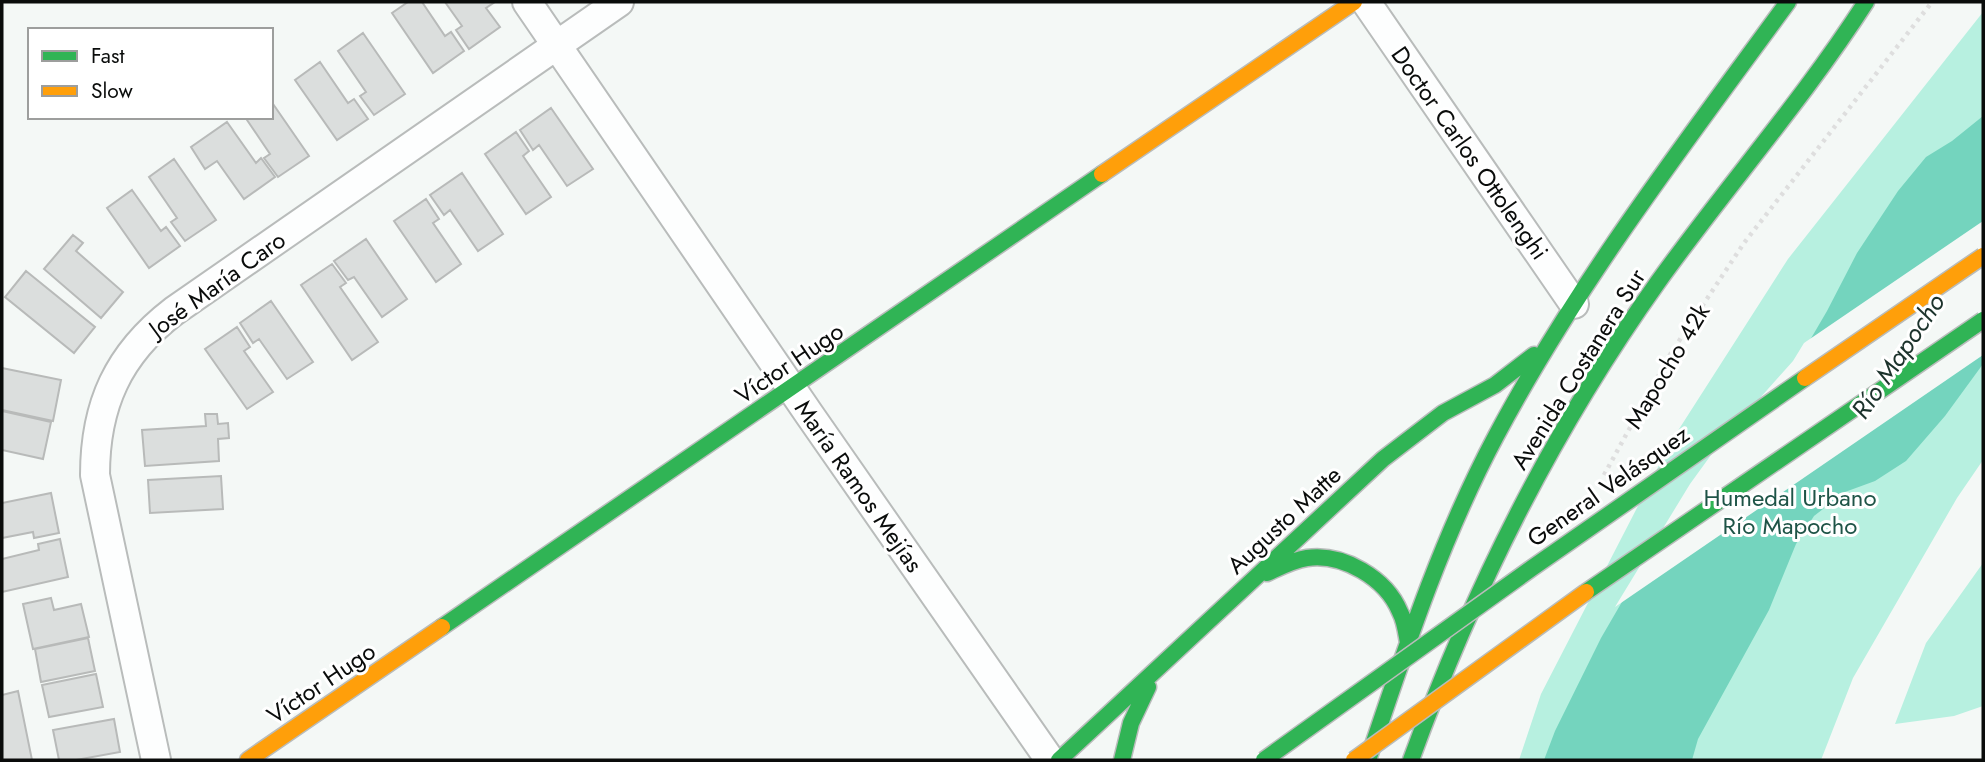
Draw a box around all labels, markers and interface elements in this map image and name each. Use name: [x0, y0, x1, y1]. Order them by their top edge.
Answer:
legend: [28, 28, 273, 119]
street label: Doctor Carlos Ottolenghi: [1383, 39, 1557, 267]
text: Fast: [91, 41, 124, 71]
text: Slow: [91, 76, 133, 106]
street label: José María Caro: [139, 222, 293, 347]
street label: Avenida Costanera Sur: [1502, 261, 1654, 476]
water label: Río Mapocho: [1842, 285, 1954, 426]
street label: Mapocho 42k: [1616, 296, 1718, 435]
street label: Víctor Hugo: [728, 314, 850, 412]
street label: María Ramos Mejías: [786, 393, 932, 579]
street label: General Velásquez: [1520, 417, 1696, 555]
street label: Augusto Matte: [1219, 458, 1349, 582]
park label: Humedal Urbano Río Mapocho: [1704, 480, 1876, 543]
street label: Víctor Hugo: [260, 634, 382, 732]

